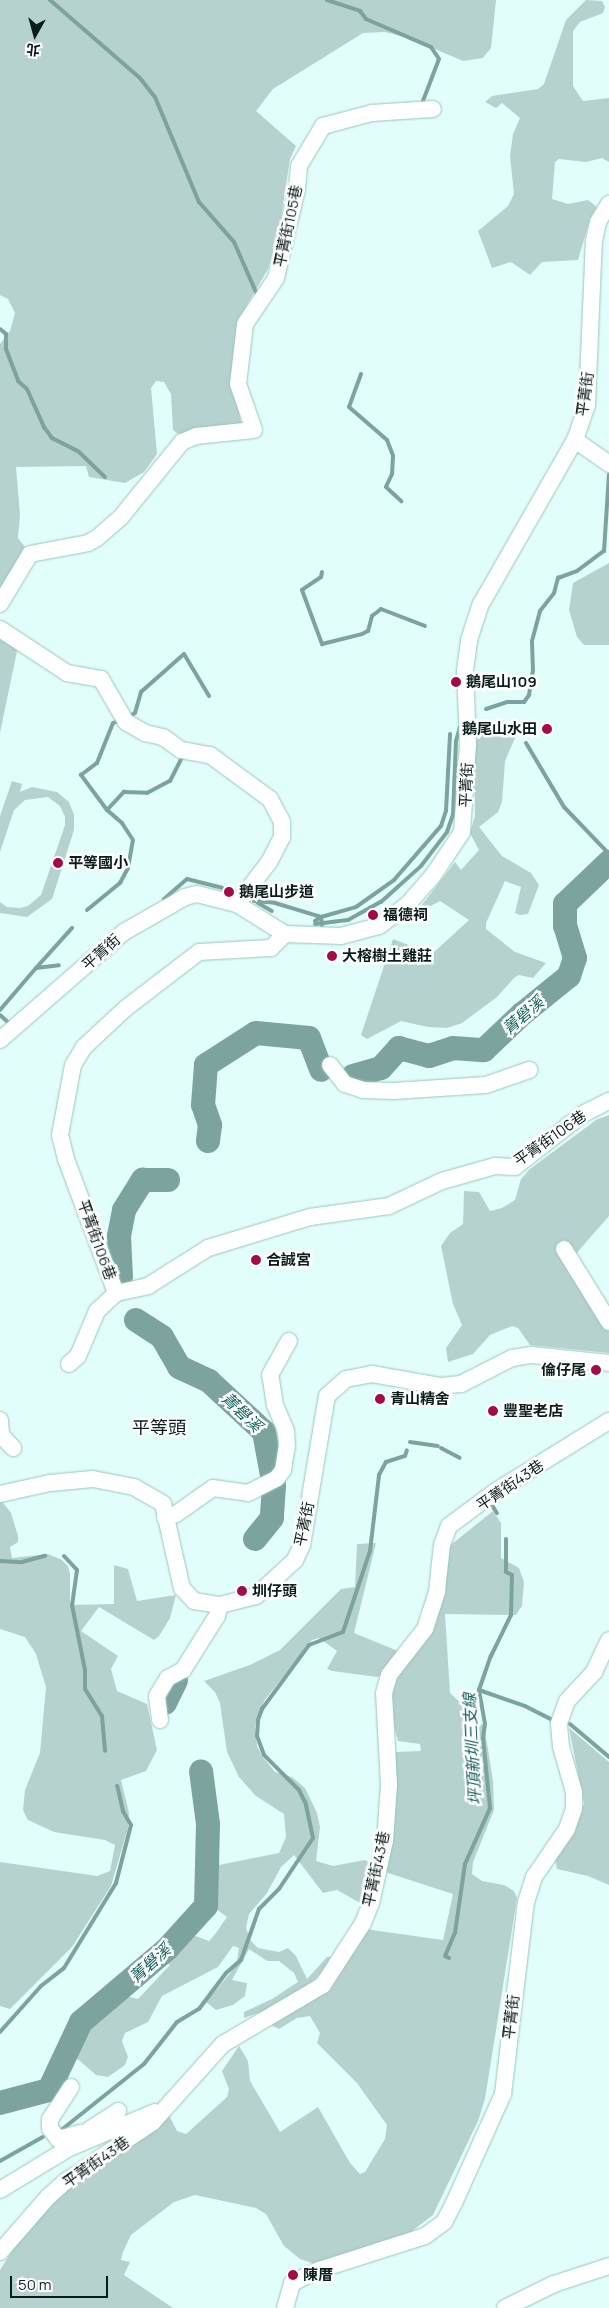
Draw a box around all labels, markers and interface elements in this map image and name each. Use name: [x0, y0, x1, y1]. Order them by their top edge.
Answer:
north arrow: [10, 10, 60, 60]
text: 北: [25, 40, 41, 61]
street label: 平菁街105巷: [270, 183, 306, 269]
street label: 平菁街: [573, 370, 597, 418]
place label: 鵝尾山109: [466, 673, 537, 691]
marker: 鵝尾山109: [450, 676, 462, 688]
place label: 鵝尾山水田: [462, 720, 537, 738]
marker: 鵝尾山水田: [541, 723, 553, 735]
street label: 平菁街: [456, 762, 476, 808]
place label: 平等國小: [68, 854, 128, 872]
marker: 平等國小: [52, 857, 64, 869]
place label: 鵝尾山步道: [239, 883, 314, 901]
marker: 鵝尾山步道: [223, 886, 235, 898]
place label: 福德祠: [383, 906, 428, 924]
marker: 福德祠: [367, 909, 379, 921]
street label: 平菁街: [78, 930, 124, 974]
place label: 大榕樹土雞莊: [342, 947, 432, 965]
marker: 大榕樹土雞莊: [326, 950, 338, 962]
water label: 菁礐溪: [499, 992, 547, 1038]
street label: 平菁街106巷: [510, 1106, 590, 1170]
street label: 平菁街106巷: [74, 1197, 120, 1283]
place label: 合誠宮: [266, 1251, 311, 1269]
marker: 合誠宮: [250, 1254, 262, 1266]
place label: 倫仔尾: [541, 1361, 586, 1379]
marker: 倫仔尾: [590, 1364, 602, 1376]
water label: 菁礐溪: [218, 1388, 266, 1436]
place label: 青山精舍: [390, 1390, 450, 1408]
marker: 青山精舍: [374, 1393, 386, 1405]
place label: 豐聖老店: [503, 1402, 563, 1420]
marker: 豐聖老店: [487, 1405, 499, 1417]
district label: 平等頭: [132, 1416, 186, 1438]
street label: 平菁街43巷: [473, 1456, 547, 1514]
street label: 平菁街: [291, 1500, 317, 1548]
place label: 圳仔頭: [252, 1582, 297, 1600]
marker: 圳仔頭: [236, 1585, 248, 1597]
water label: 坪頂新圳三支線: [459, 1693, 485, 1805]
street label: 平菁街43巷: [359, 1829, 393, 1909]
water label: 菁礐溪: [126, 1940, 174, 1986]
street label: 平菁街: [499, 1994, 523, 2040]
street label: 平菁街43巷: [59, 2133, 133, 2191]
scale bar: [12, 2266, 110, 2298]
place label: 陳厝: [303, 2266, 333, 2284]
marker: 陳厝: [287, 2269, 299, 2281]
text: 50 m: [18, 2274, 52, 2295]

